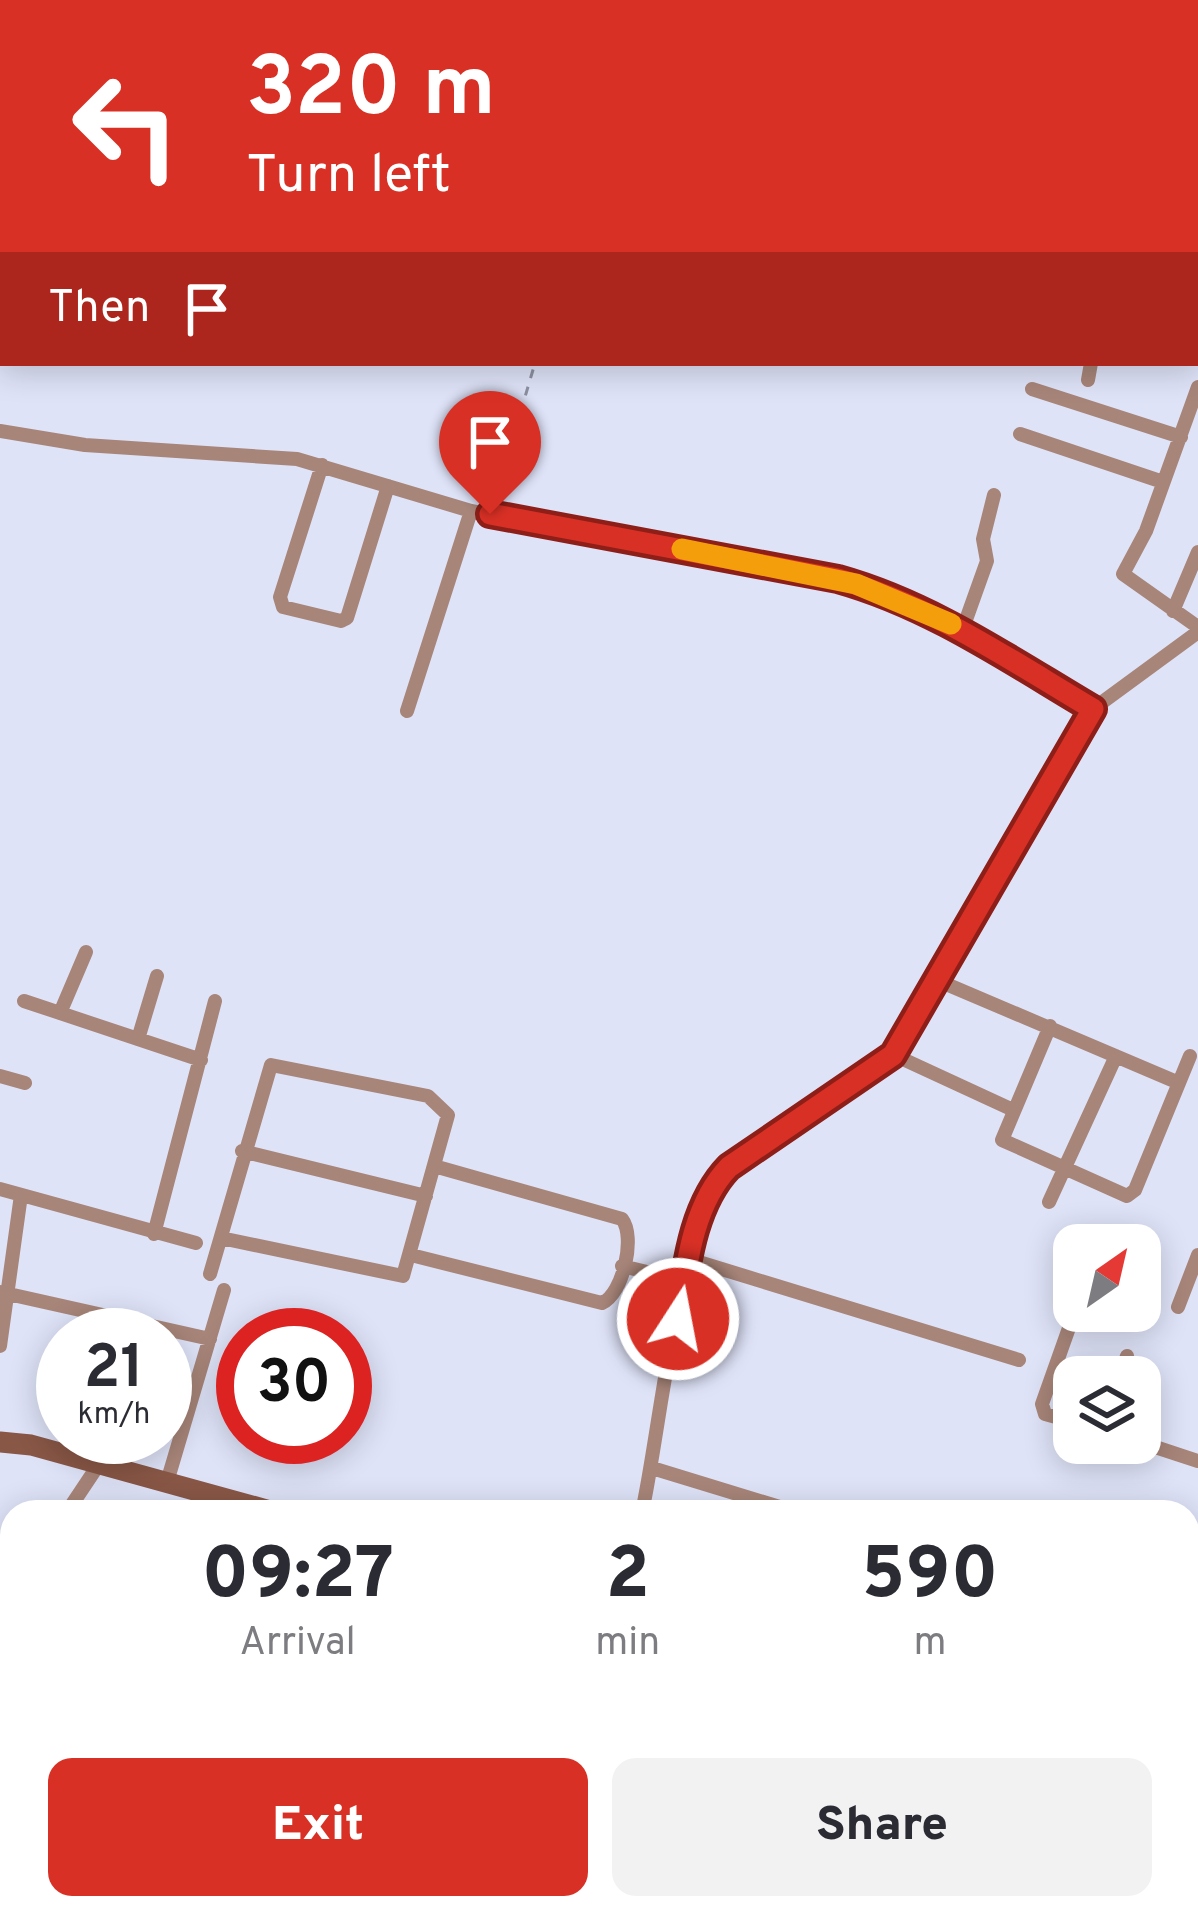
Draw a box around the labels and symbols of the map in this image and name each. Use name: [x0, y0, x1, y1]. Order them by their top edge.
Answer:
pin: [439, 391, 541, 514]
north arrow: [1053, 1224, 1161, 1332]
position arrow: [615, 1256, 741, 1382]
speed limit sign: 30: [216, 1308, 372, 1464]

